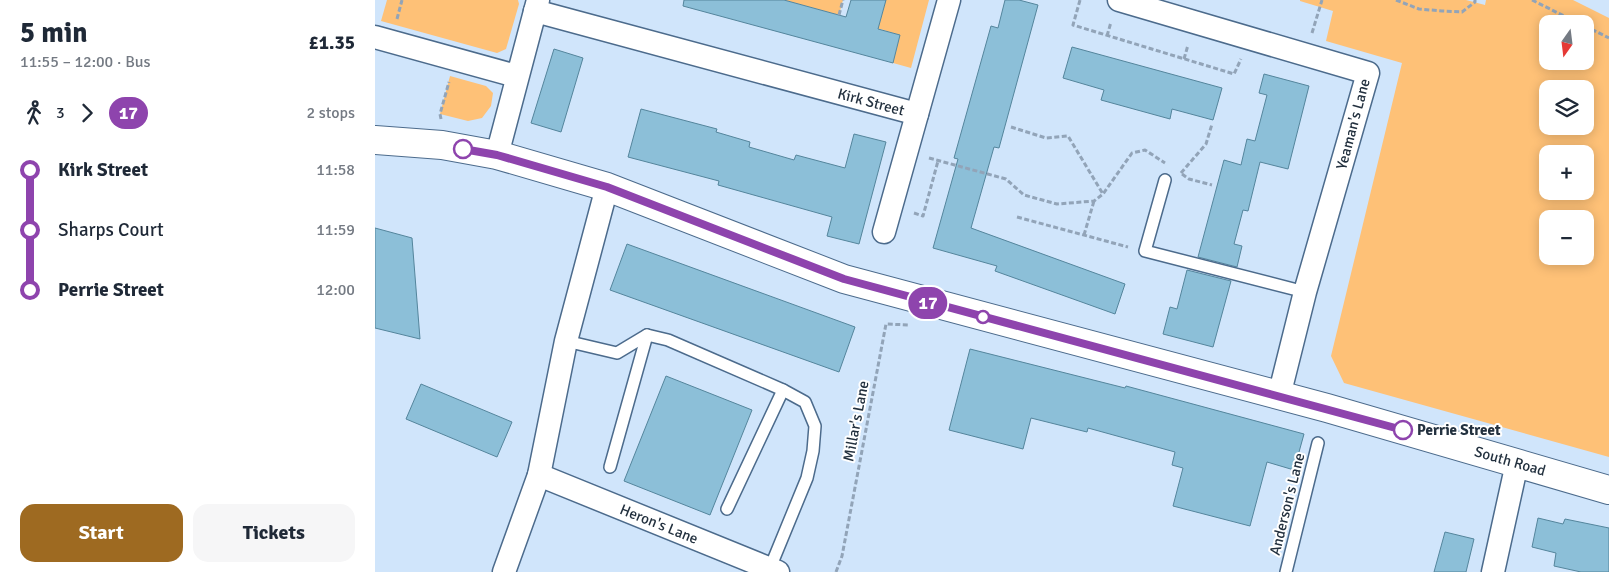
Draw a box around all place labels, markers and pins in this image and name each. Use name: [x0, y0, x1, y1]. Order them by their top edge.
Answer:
unlabelled marker: [453, 139, 473, 159]
unlabelled marker: [976, 310, 990, 324]
marker: Perrie Street: [1393, 420, 1413, 440]
place label: Perrie Street: [1417, 421, 1501, 439]

